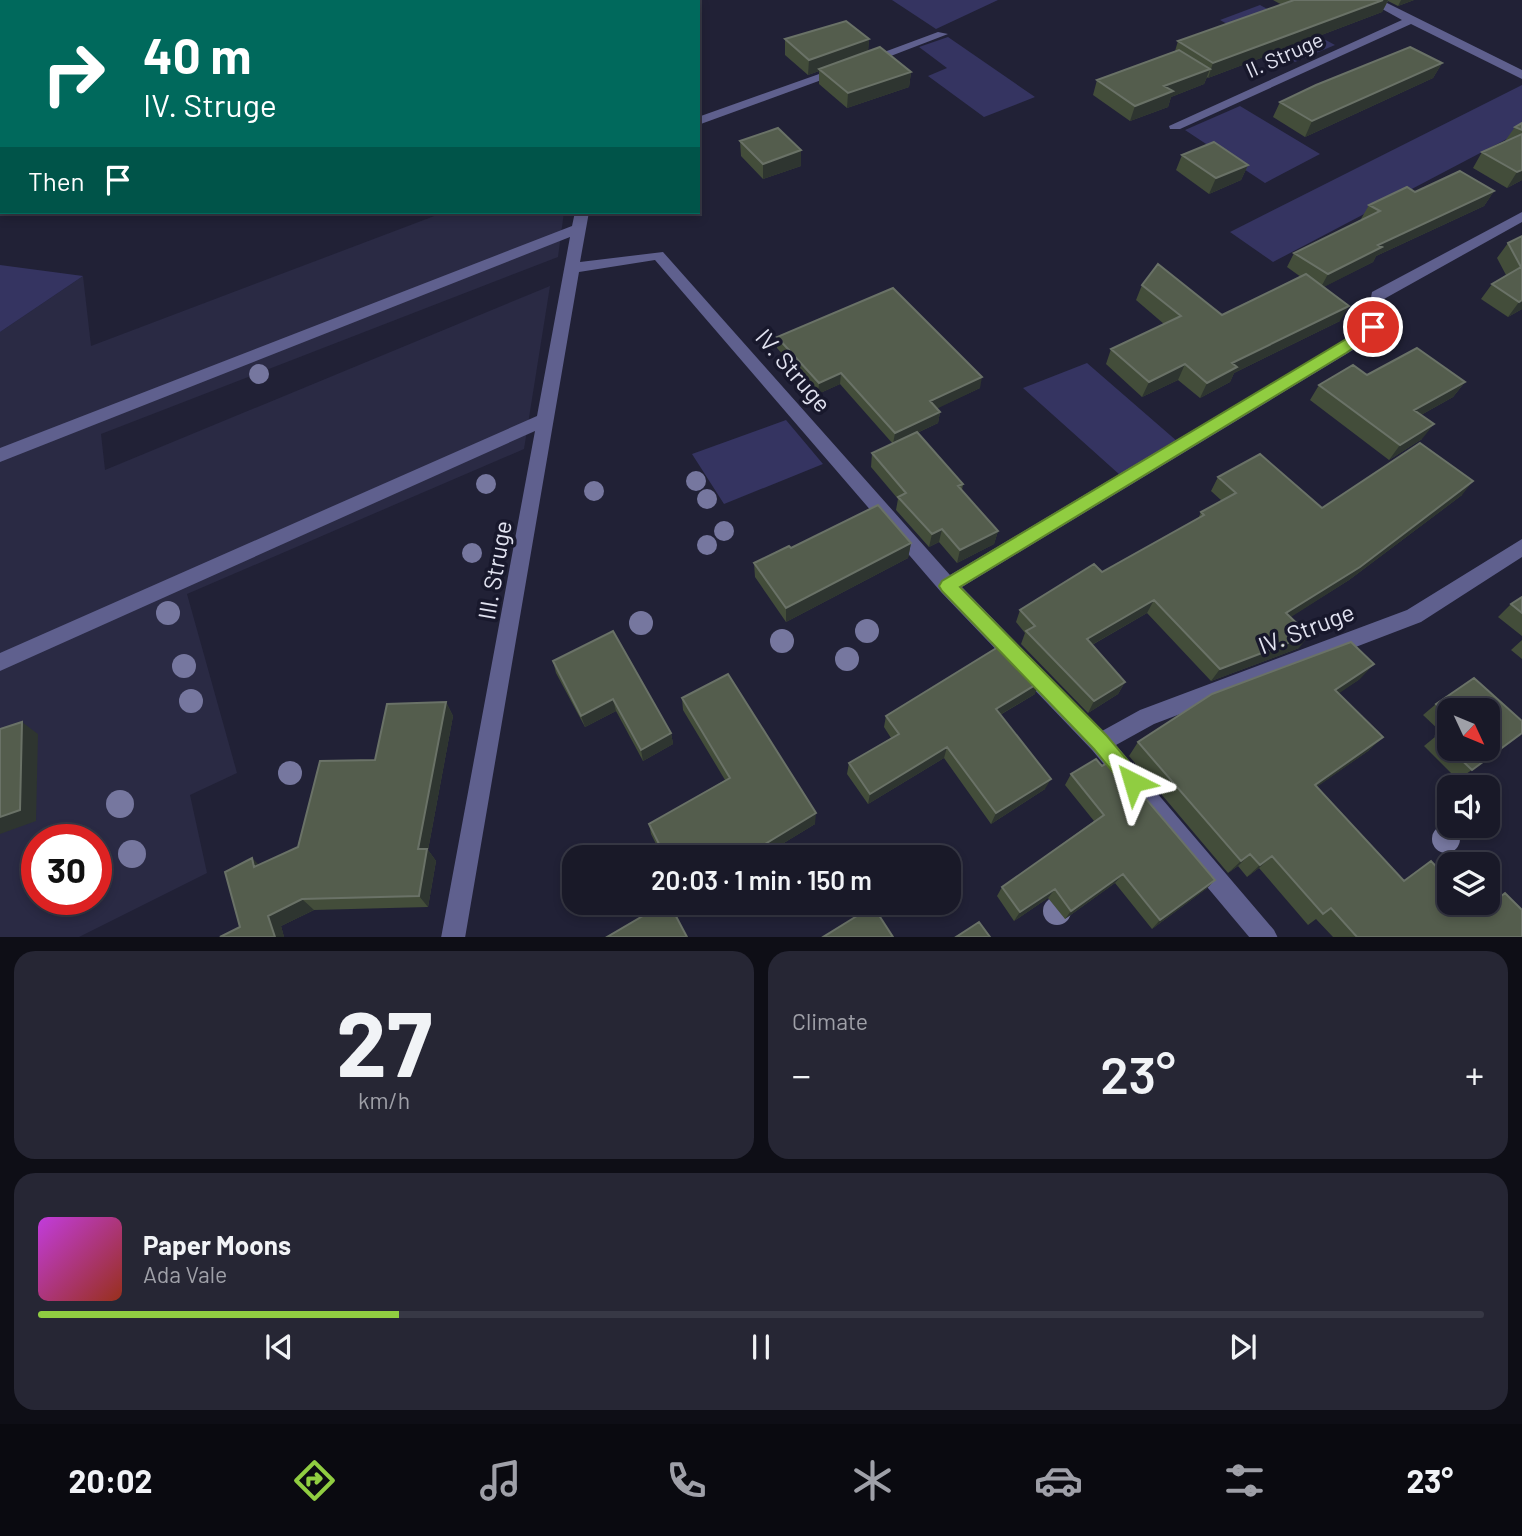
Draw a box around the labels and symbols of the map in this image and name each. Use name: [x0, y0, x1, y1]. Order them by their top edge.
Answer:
street label: II. Struge: [1241, 26, 1327, 82]
pin: [1343, 297, 1403, 357]
street label: IV. Struge: [750, 323, 838, 417]
street label: III. Struge: [471, 518, 517, 622]
street label: IV. Struge: [1254, 596, 1358, 660]
north arrow: [1437, 698, 1500, 761]
position arrow: [1096, 745, 1170, 819]
speed limit sign: 30: [21, 824, 112, 915]

